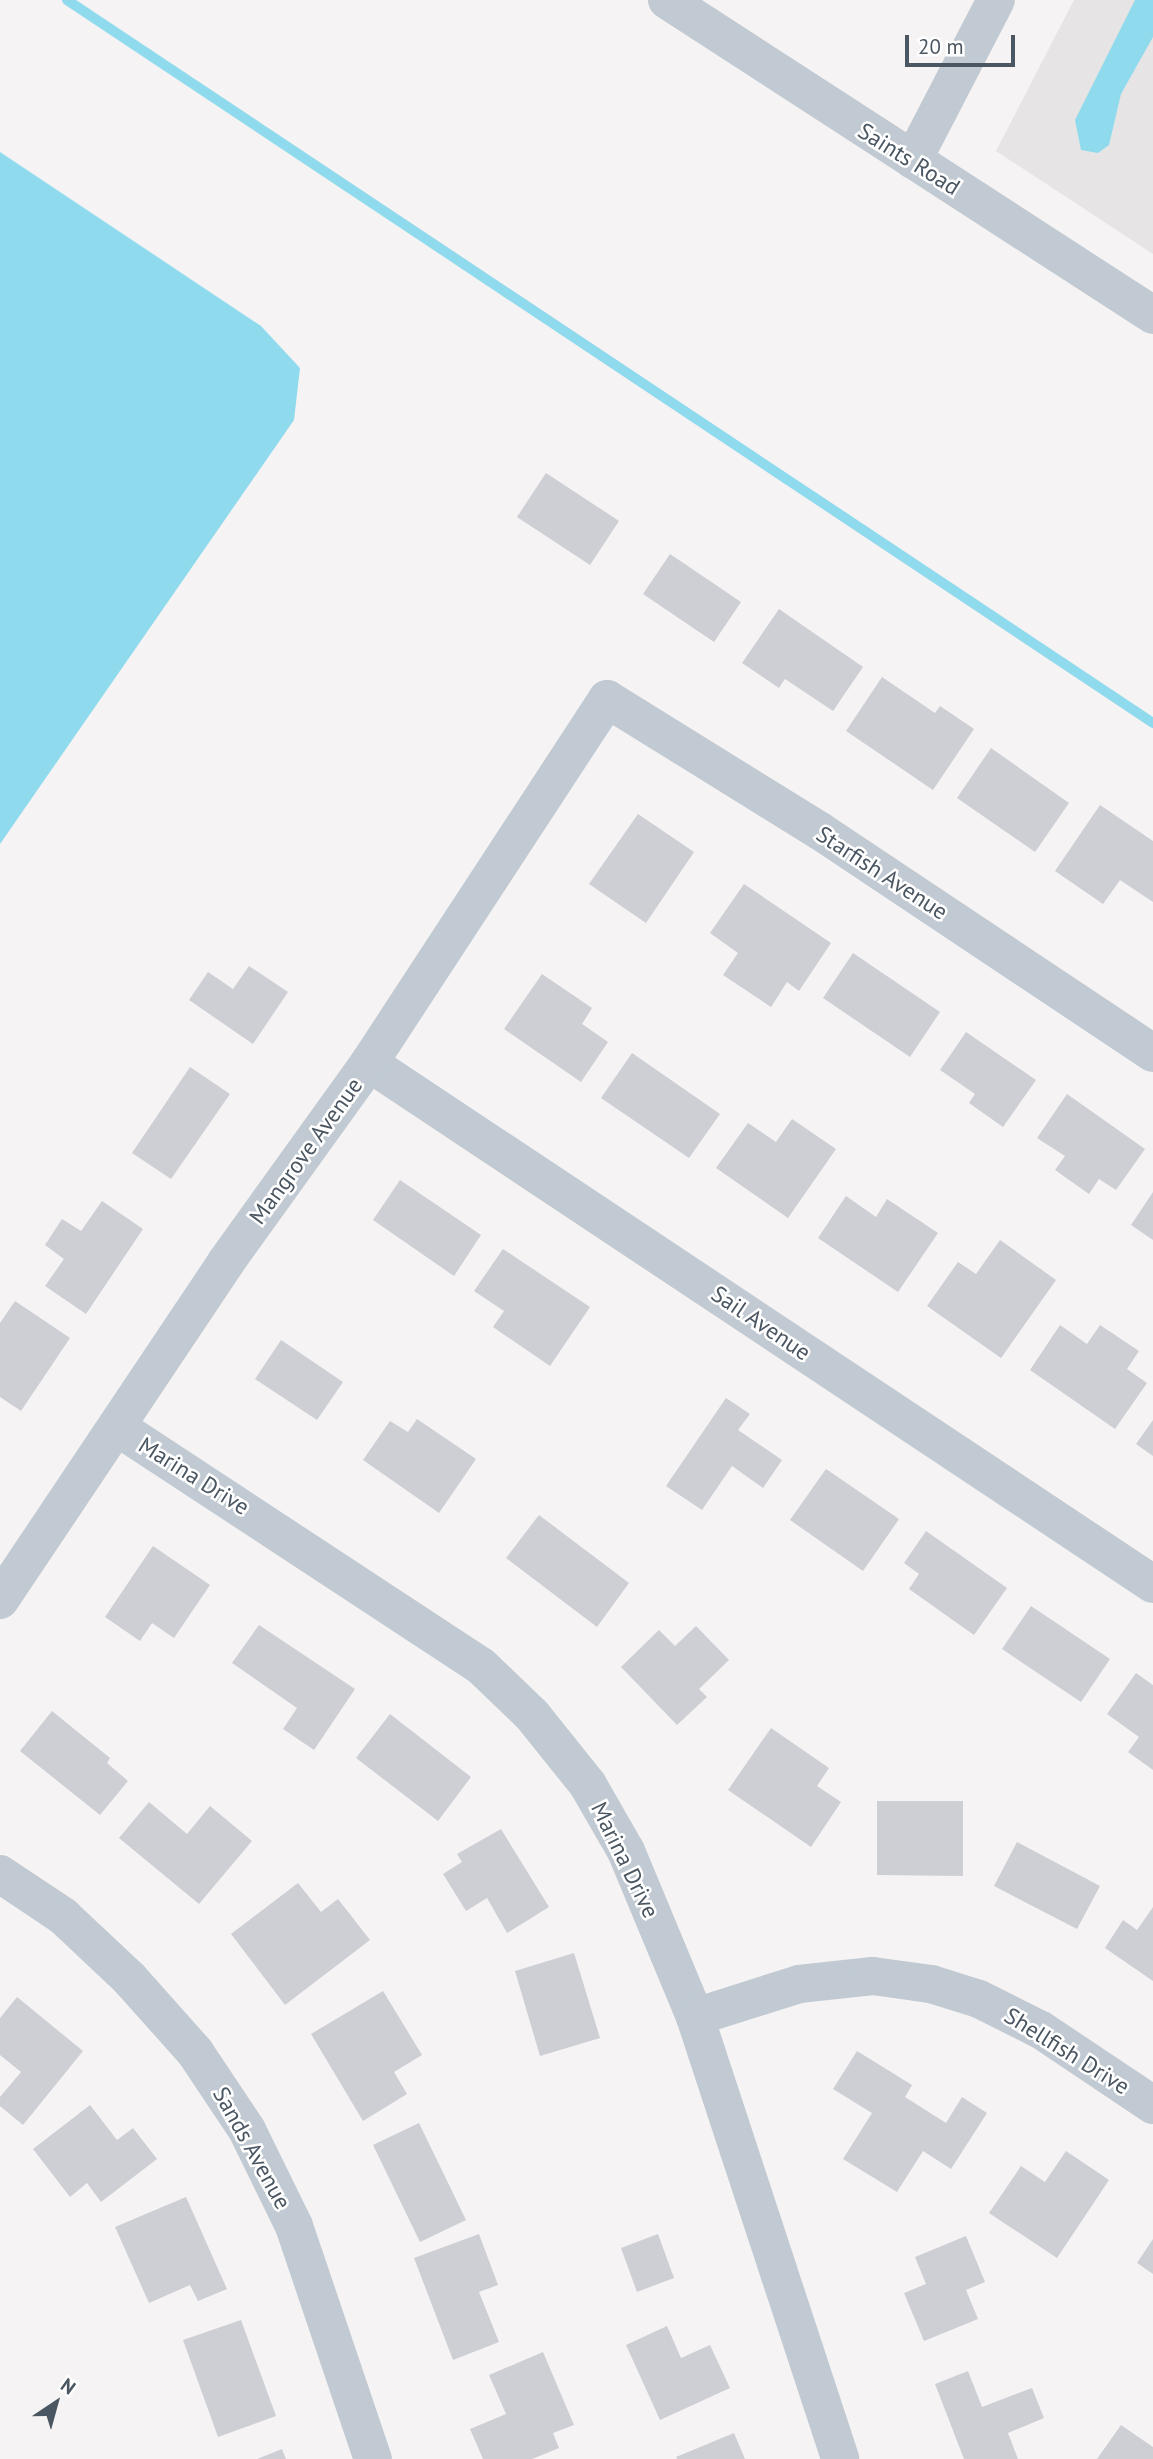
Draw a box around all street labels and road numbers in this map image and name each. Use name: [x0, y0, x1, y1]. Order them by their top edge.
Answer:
street label: Saints Road: [853, 117, 965, 201]
street label: Starfish Avenue: [811, 820, 953, 926]
street label: Mangrove Avenue: [243, 1072, 369, 1230]
street label: Sail Avenue: [706, 1280, 816, 1366]
street label: Marina Drive: [134, 1431, 254, 1521]
street label: Marina Drive: [585, 1798, 665, 1922]
street label: Shellfish Drive: [999, 2002, 1135, 2100]
street label: Sands Avenue: [207, 2082, 297, 2214]

